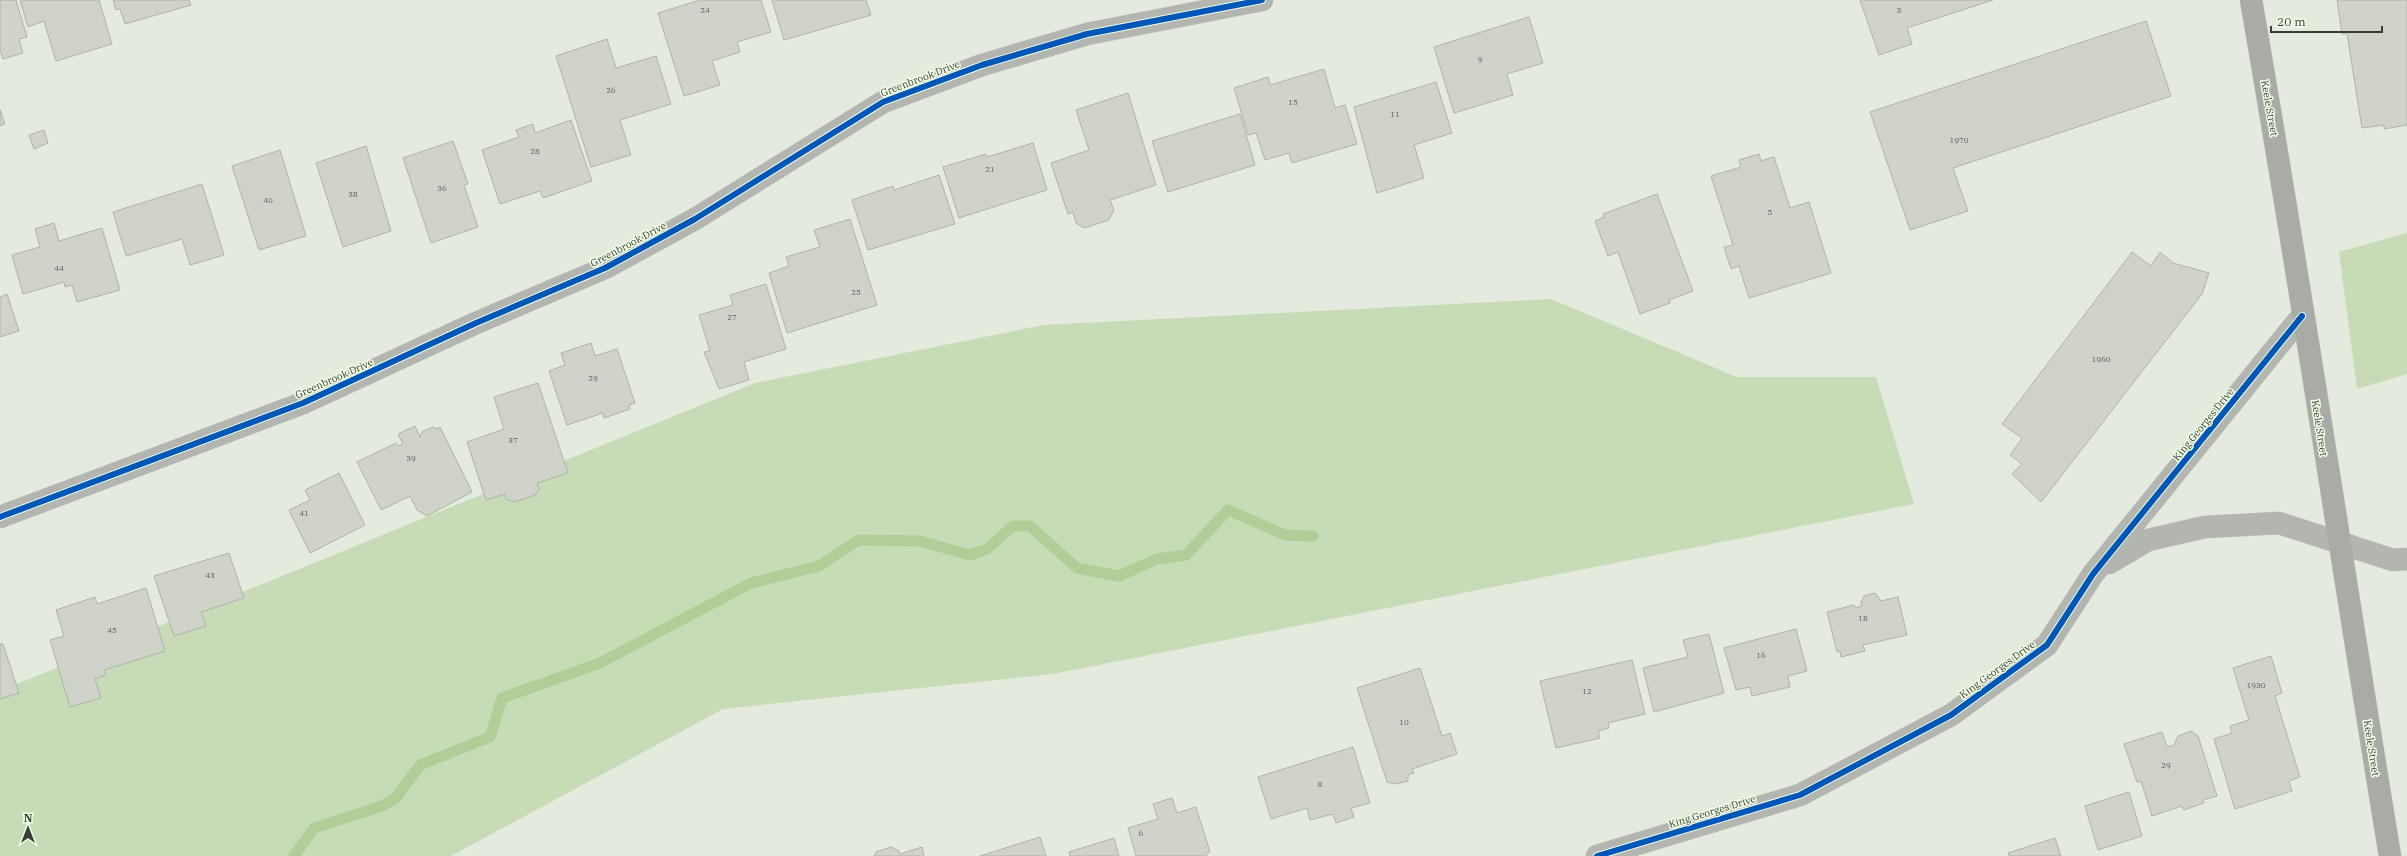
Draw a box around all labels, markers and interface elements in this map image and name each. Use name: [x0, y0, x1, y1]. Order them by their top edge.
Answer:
house number: 24: [700, 5, 710, 15]
house number: 3: [1897, 5, 1902, 15]
scale bar: [2271, 8, 2382, 34]
text: 20 m: [2277, 14, 2306, 29]
house number: 9: [1478, 54, 1483, 64]
street label: Greenbrook Drive: [879, 57, 962, 100]
street label: Keele Street: [2258, 79, 2281, 137]
house number: 26: [606, 85, 616, 95]
house number: 15: [1288, 97, 1298, 107]
house number: 11: [1390, 109, 1400, 119]
house number: 1970: [1949, 135, 1969, 145]
house number: 28: [530, 146, 540, 156]
house number: 21: [985, 164, 995, 174]
house number: 36: [437, 183, 447, 193]
house number: 38: [348, 189, 358, 199]
house number: 40: [263, 195, 273, 205]
house number: 5: [1768, 207, 1773, 217]
street label: Greenbrook Drive: [588, 219, 668, 270]
house number: 44: [54, 263, 64, 273]
house number: 25: [851, 287, 861, 297]
house number: 27: [727, 312, 737, 322]
house number: 1960: [2091, 354, 2111, 364]
street label: Greenbrook Drive: [293, 355, 375, 401]
house number: 29: [588, 373, 598, 383]
street label: King Georges Drive: [2170, 385, 2237, 463]
street label: Keele Street: [2309, 399, 2330, 457]
house number: 37: [508, 435, 518, 445]
house number: 39: [406, 453, 416, 463]
house number: 41: [299, 508, 309, 518]
house number: 43: [205, 570, 215, 580]
house number: 18: [1858, 613, 1868, 623]
house number: 45: [107, 625, 117, 635]
street label: King Georges Drive: [1957, 638, 2038, 701]
house number: 16: [1756, 650, 1766, 660]
house number: 1930: [2246, 680, 2266, 690]
house number: 12: [1582, 686, 1592, 696]
house number: 10: [1399, 717, 1409, 727]
street label: Keele Street: [2361, 719, 2382, 777]
house number: 29: [2161, 760, 2171, 770]
house number: 8: [1318, 779, 1323, 789]
street label: King Georges Drive: [1667, 792, 1757, 831]
north arrow: [8, 808, 48, 848]
text: N: [24, 811, 33, 825]
house number: 6: [1139, 828, 1144, 838]

